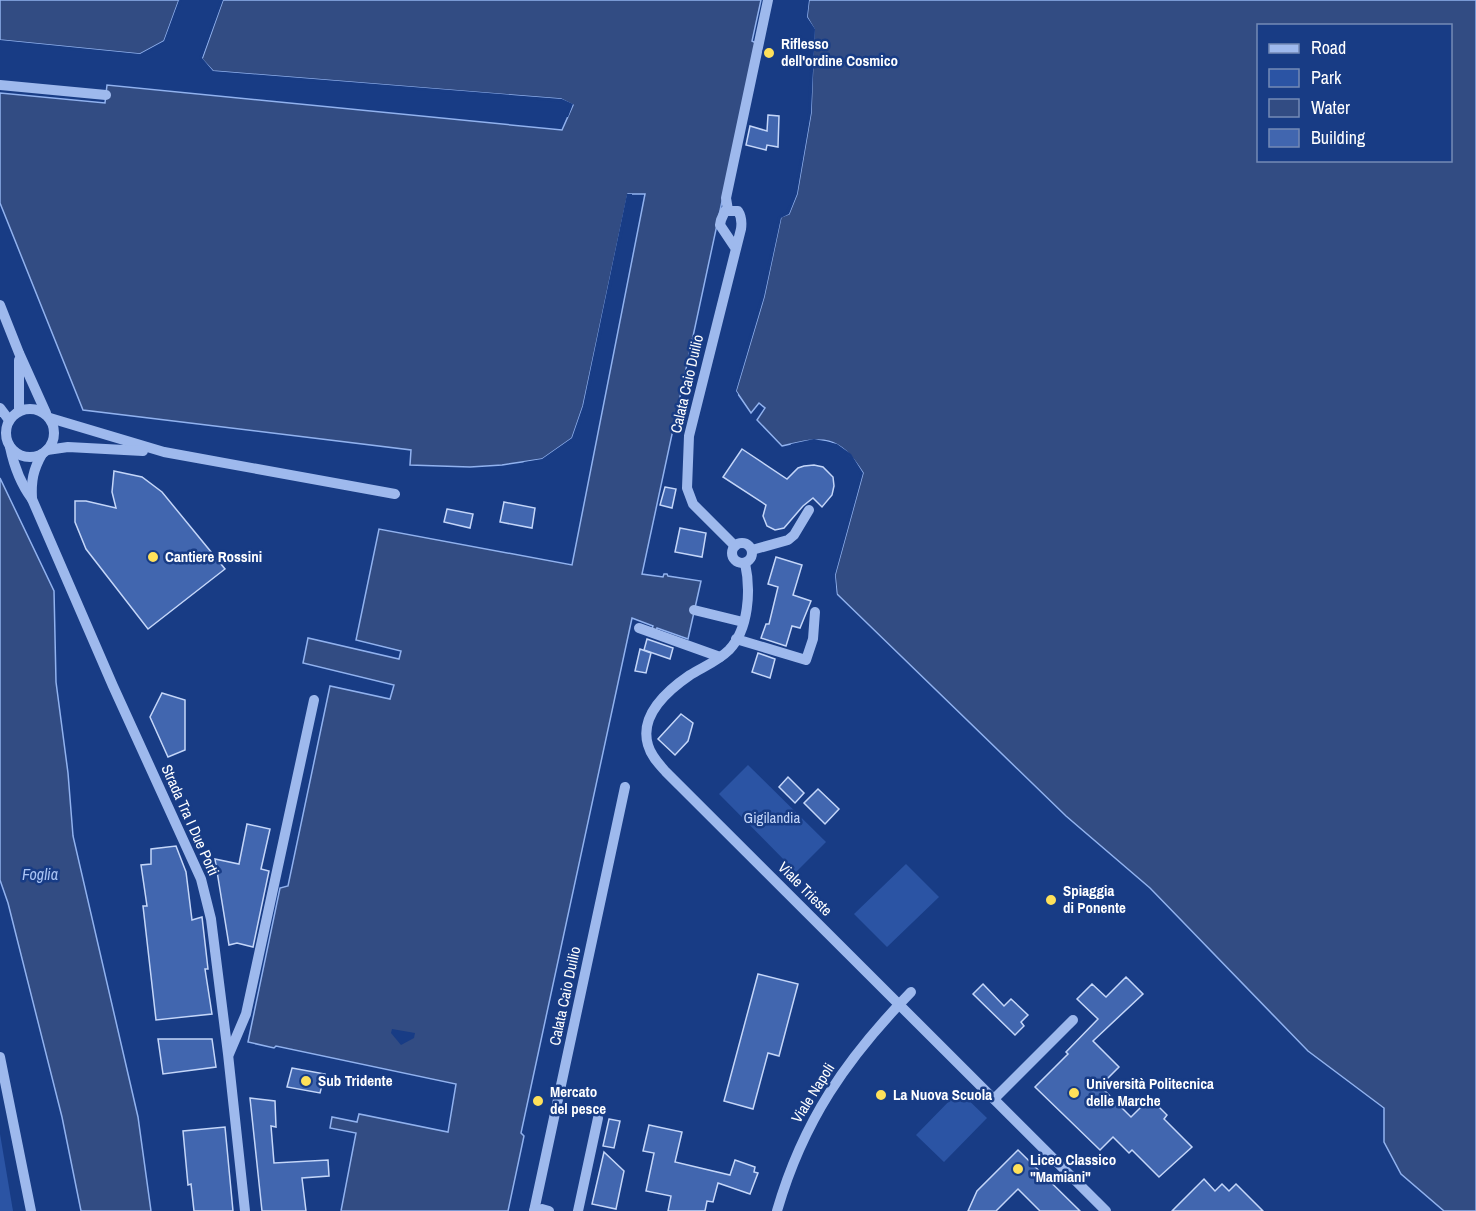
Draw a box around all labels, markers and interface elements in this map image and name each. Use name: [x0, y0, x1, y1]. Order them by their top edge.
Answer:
legend: [1257, 24, 1452, 162]
place label: Riflesso dell'ordine Cosmico: [781, 33, 898, 71]
text: Road: [1311, 35, 1346, 60]
marker: Riflesso dell'ordine Cosmico: [762, 46, 776, 60]
text: Park: [1311, 65, 1342, 90]
text: Water: [1311, 95, 1350, 120]
text: Building: [1311, 125, 1366, 150]
street label: Calata Caio Duilio: [665, 332, 708, 435]
place label: Cantiere Rossini: [165, 546, 262, 567]
marker: Cantiere Rossini: [146, 550, 160, 564]
street label: Strada Tra I Due Porti: [157, 761, 224, 879]
park label: Gigilandia: [744, 807, 801, 828]
street label: Viale Trieste: [774, 857, 837, 921]
water label: Foglia: [22, 863, 58, 885]
place label: Spiaggia di Ponente: [1063, 880, 1126, 918]
marker: Spiaggia di Ponente: [1044, 893, 1058, 907]
street label: Calata Caio Duilio: [544, 944, 585, 1047]
street label: Viale Napoli: [786, 1059, 839, 1127]
place label: Sub Tridente: [318, 1070, 393, 1091]
place label: Università Politecnica delle Marche: [1086, 1073, 1214, 1111]
marker: Sub Tridente: [299, 1074, 313, 1088]
place label: Mercato del pesce: [550, 1081, 606, 1119]
place label: La Nuova Scuola: [893, 1084, 992, 1105]
marker: Università Politecnica delle Marche: [1067, 1086, 1081, 1100]
marker: La Nuova Scuola: [874, 1088, 888, 1102]
marker: Mercato del pesce: [531, 1094, 545, 1108]
place label: Liceo Classico "Mamiani": [1030, 1149, 1116, 1187]
marker: Liceo Classico "Mamiani": [1011, 1162, 1025, 1176]

